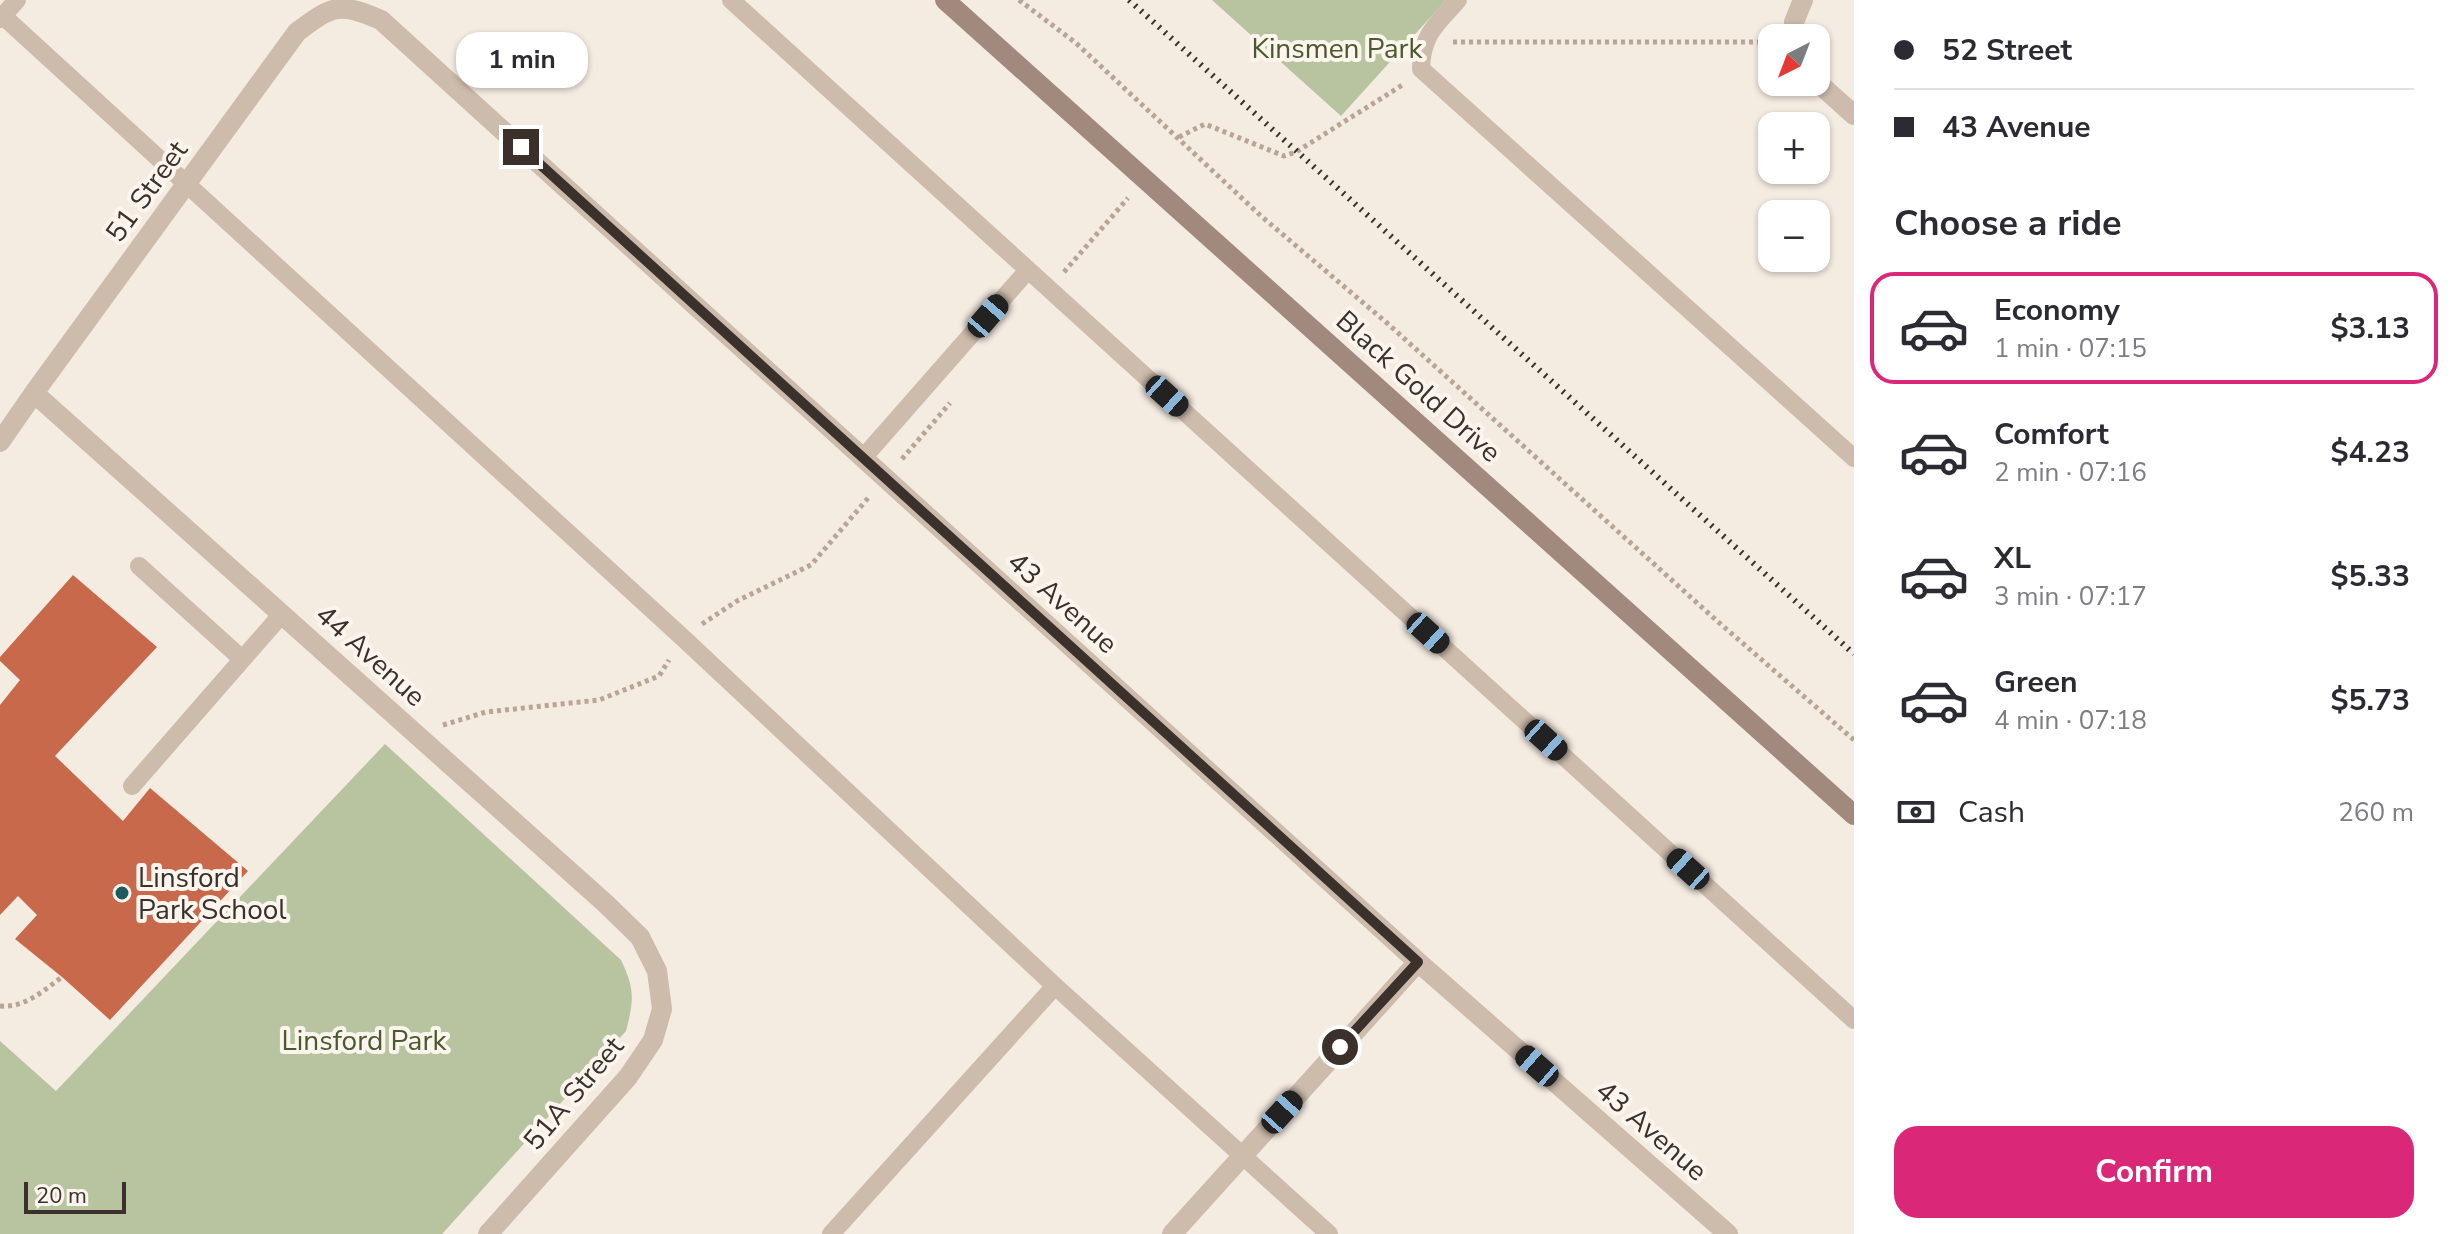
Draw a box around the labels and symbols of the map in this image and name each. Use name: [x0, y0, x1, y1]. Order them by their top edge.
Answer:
north arrow: [1758, 24, 1830, 96]
park label: Kinsmen Park: [1251, 30, 1424, 68]
callout: 1 min: [455, 31, 587, 87]
route end: [503, 129, 539, 165]
street label: 51 Street: [97, 133, 197, 250]
car: [963, 290, 1013, 342]
street label: Black Gold Drive: [1328, 302, 1509, 471]
car: [1141, 371, 1193, 421]
street label: 43 Avenue: [999, 543, 1126, 662]
street label: 44 Avenue: [307, 596, 434, 715]
car: [1402, 608, 1454, 658]
car: [1520, 715, 1572, 765]
car: [1662, 844, 1714, 894]
place label: Linsford Park School: [138, 859, 287, 929]
marker: Linsford Park School: [113, 884, 131, 902]
park label: Linsford Park: [282, 1022, 447, 1060]
street label: 51A Street: [515, 1029, 633, 1159]
route start: [1322, 1029, 1358, 1065]
car: [1511, 1041, 1563, 1091]
street label: 43 Avenue: [1588, 1072, 1715, 1190]
car: [1257, 1086, 1307, 1138]
scale bar: [24, 1178, 126, 1214]

